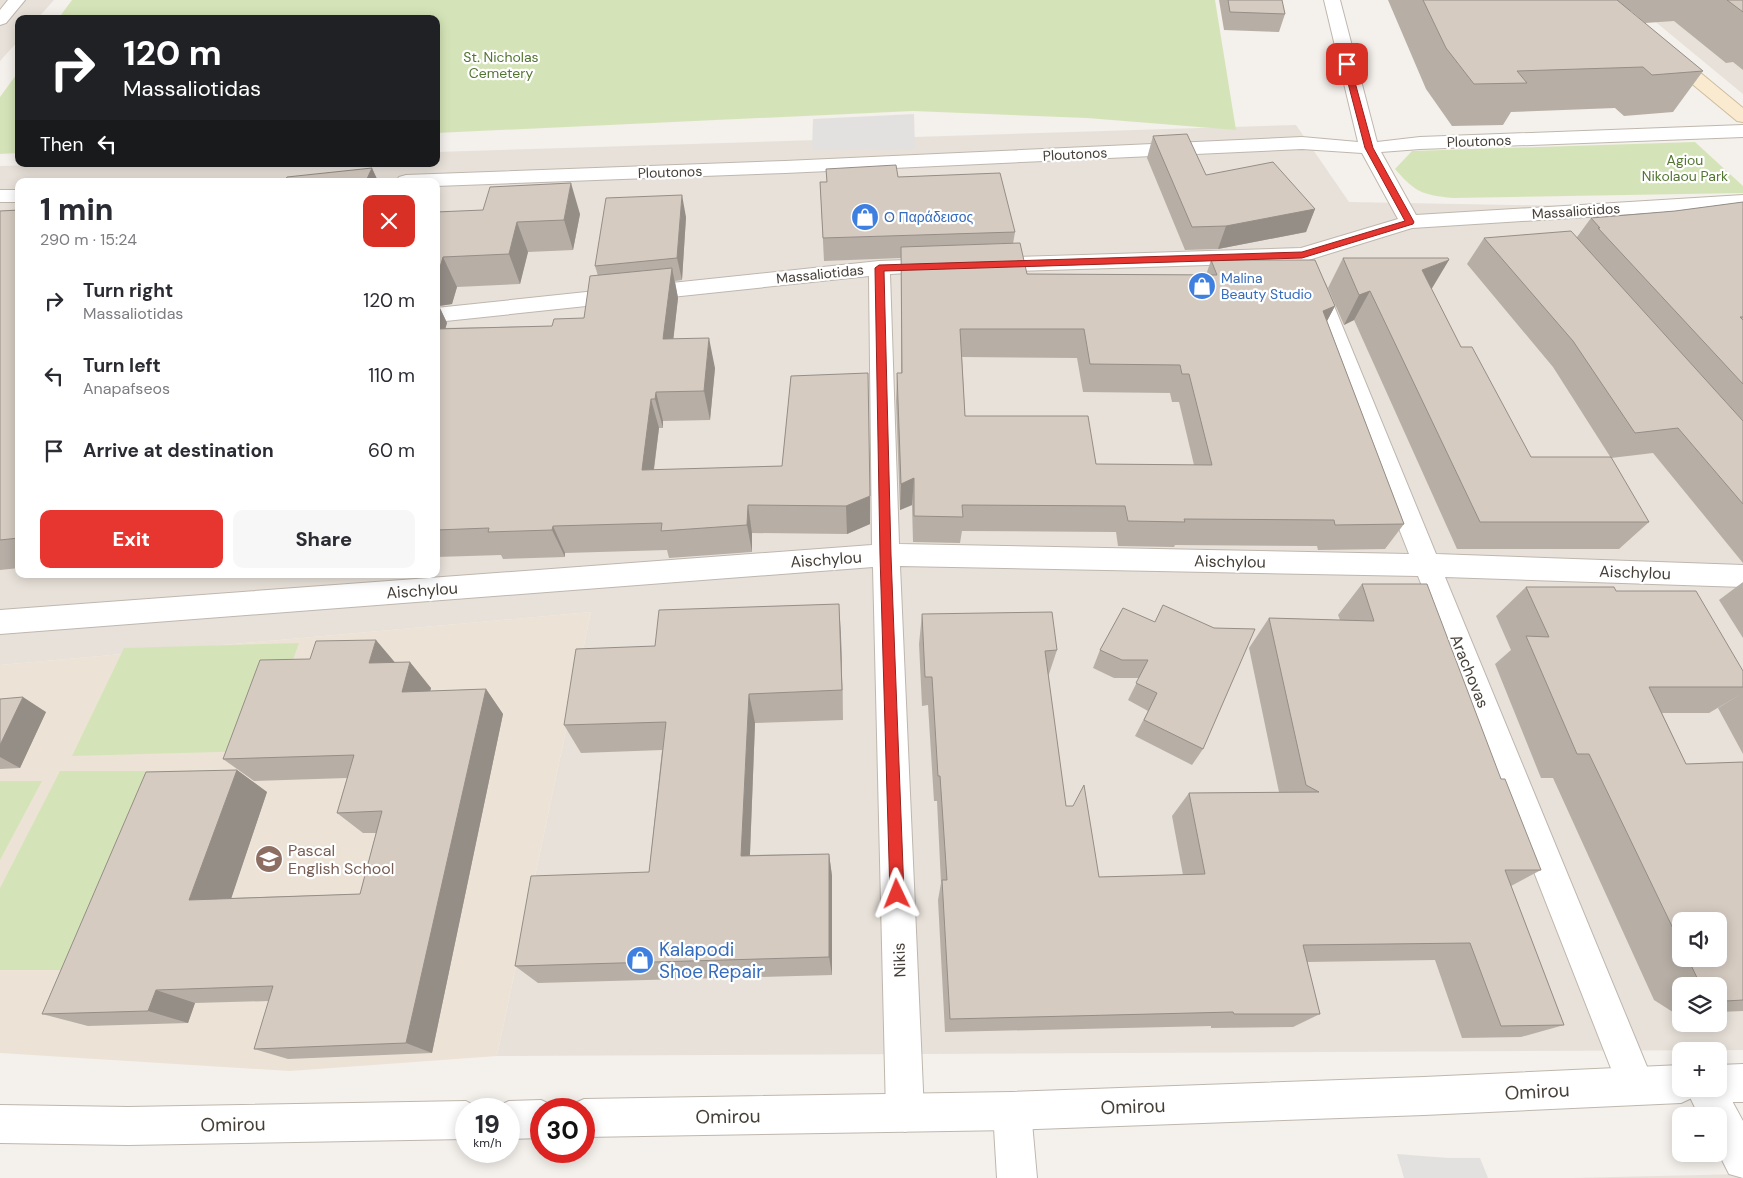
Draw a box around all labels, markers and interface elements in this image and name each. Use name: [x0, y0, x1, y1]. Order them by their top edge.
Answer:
text: 120 m: [123, 30, 222, 76]
icon: right: [40, 35, 105, 100]
pin: [1326, 43, 1368, 85]
park label: St. Nicholas Cemetery: [463, 48, 539, 82]
icon: arrive: [1333, 50, 1361, 78]
text: Massaliotidas: [123, 74, 261, 103]
icon: left: [93, 130, 121, 158]
street label: Ploutonos: [1446, 131, 1512, 151]
text: Then: [40, 132, 83, 157]
street label: Ploutonos: [1042, 143, 1108, 165]
park label: Agiou Nikolaou Park: [1642, 151, 1728, 185]
street label: Ploutonos: [637, 162, 703, 182]
text: 1 min: [40, 190, 113, 229]
button: close: [363, 195, 415, 247]
street label: Massaliotidos: [1531, 199, 1621, 223]
shop icon: Ο Παράδεισος: [850, 202, 880, 232]
place label: Ο Παράδεισος: [884, 208, 973, 226]
text: 290 m · 15:24: [40, 229, 137, 250]
street label: Massaliotidas: [775, 260, 865, 288]
place label: Malina Beauty Studio: [1221, 269, 1312, 303]
shop icon: Malina Beauty Studio: [1187, 271, 1217, 301]
text: Turn right: [83, 278, 173, 303]
icon: right: [40, 287, 68, 315]
text: 120 m: [363, 288, 415, 313]
text: Massaliotidas: [83, 303, 183, 324]
text: Turn left: [83, 353, 161, 378]
icon: left: [40, 362, 68, 390]
text: 110 m: [368, 363, 415, 388]
text: Anapafseos: [83, 378, 170, 399]
icon: arrive: [40, 437, 68, 465]
text: Arrive at destination: [83, 438, 274, 463]
text: 60 m: [368, 438, 415, 463]
button: Exit: [40, 510, 223, 568]
button: Share: [233, 510, 415, 568]
street label: Aischylou: [790, 547, 863, 572]
street label: Aischylou: [1194, 550, 1266, 573]
street label: Aischylou: [1599, 561, 1671, 584]
street label: Aischylou: [386, 578, 459, 603]
street label: Arachovas: [1445, 631, 1494, 711]
place label: Pascal English School: [288, 840, 394, 879]
school or university icon: Pascal English School: [254, 844, 284, 874]
position arrow: [870, 867, 922, 919]
map controls: [1672, 912, 1727, 1162]
button: sound: [1672, 912, 1727, 967]
place label: Kalapodi Shoe Repair: [659, 937, 763, 984]
street label: Nikis: [888, 942, 911, 978]
shop icon: Kalapodi Shoe Repair: [625, 945, 655, 975]
button: layers: [1672, 977, 1727, 1032]
button: +: [1672, 1042, 1727, 1097]
street label: Omirou: [1504, 1077, 1570, 1106]
street label: Omirou: [1100, 1093, 1166, 1120]
speed limit sign: 30: [530, 1098, 595, 1163]
street label: Omirou: [695, 1103, 761, 1130]
button: −: [1672, 1107, 1727, 1162]
text: 19: [475, 1108, 500, 1141]
street label: Omirou: [200, 1111, 266, 1138]
text: km/h: [473, 1135, 502, 1151]

